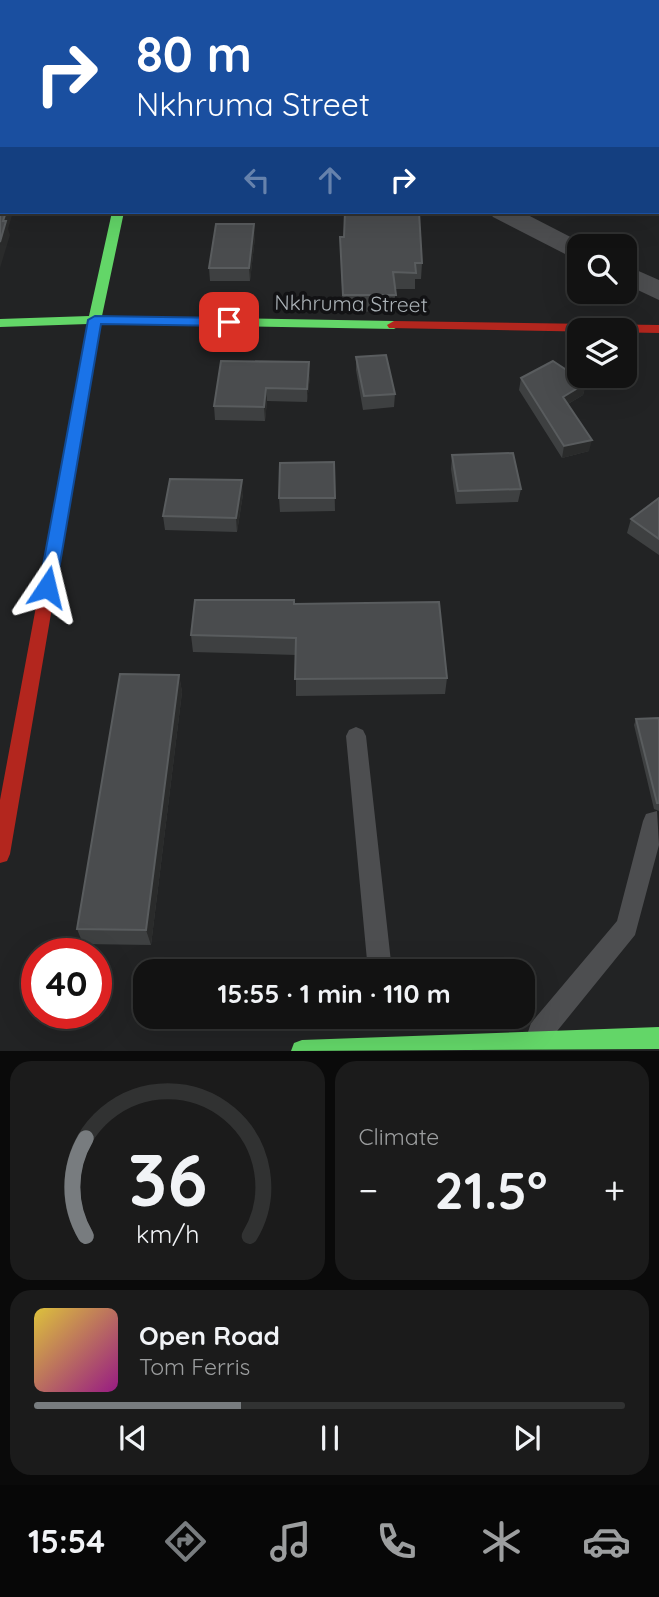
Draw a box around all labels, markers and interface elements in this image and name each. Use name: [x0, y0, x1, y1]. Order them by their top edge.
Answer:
text: 80 m: [136, 23, 252, 84]
icon: right: [21, 28, 112, 119]
text: Nkhruma Street: [136, 84, 370, 124]
icon: left: [238, 161, 276, 199]
icon: ahead: [311, 161, 349, 199]
icon: right: [384, 161, 422, 199]
map controls: [567, 234, 637, 388]
button: search: [567, 234, 637, 304]
street label: Nkhruma Street: [274, 289, 428, 317]
pin: [199, 292, 259, 352]
icon: arrive: [210, 303, 248, 341]
button: layers: [567, 318, 637, 388]
position arrow: [10, 550, 84, 624]
speed limit sign: 40: [21, 938, 112, 1029]
text: 15:55 · 1 min · 110 m: [217, 977, 451, 1010]
text: Climate: [359, 1122, 439, 1151]
text: 36: [128, 1134, 207, 1225]
text: 21.5°: [434, 1157, 547, 1222]
text: −: [359, 1166, 378, 1214]
text: +: [604, 1166, 625, 1214]
text: km/h: [136, 1218, 199, 1249]
text: Open Road: [139, 1319, 280, 1352]
text: Tom Ferris: [139, 1352, 250, 1381]
icon: previous: [114, 1419, 152, 1457]
icon: pause: [311, 1419, 349, 1457]
icon: next: [508, 1419, 546, 1457]
icon: directions: [161, 1517, 210, 1566]
icon: music: [266, 1517, 315, 1566]
icon: phone: [372, 1517, 421, 1566]
icon: climate: [477, 1517, 526, 1566]
icon: car: [582, 1517, 631, 1566]
text: 15:54: [28, 1521, 105, 1561]

